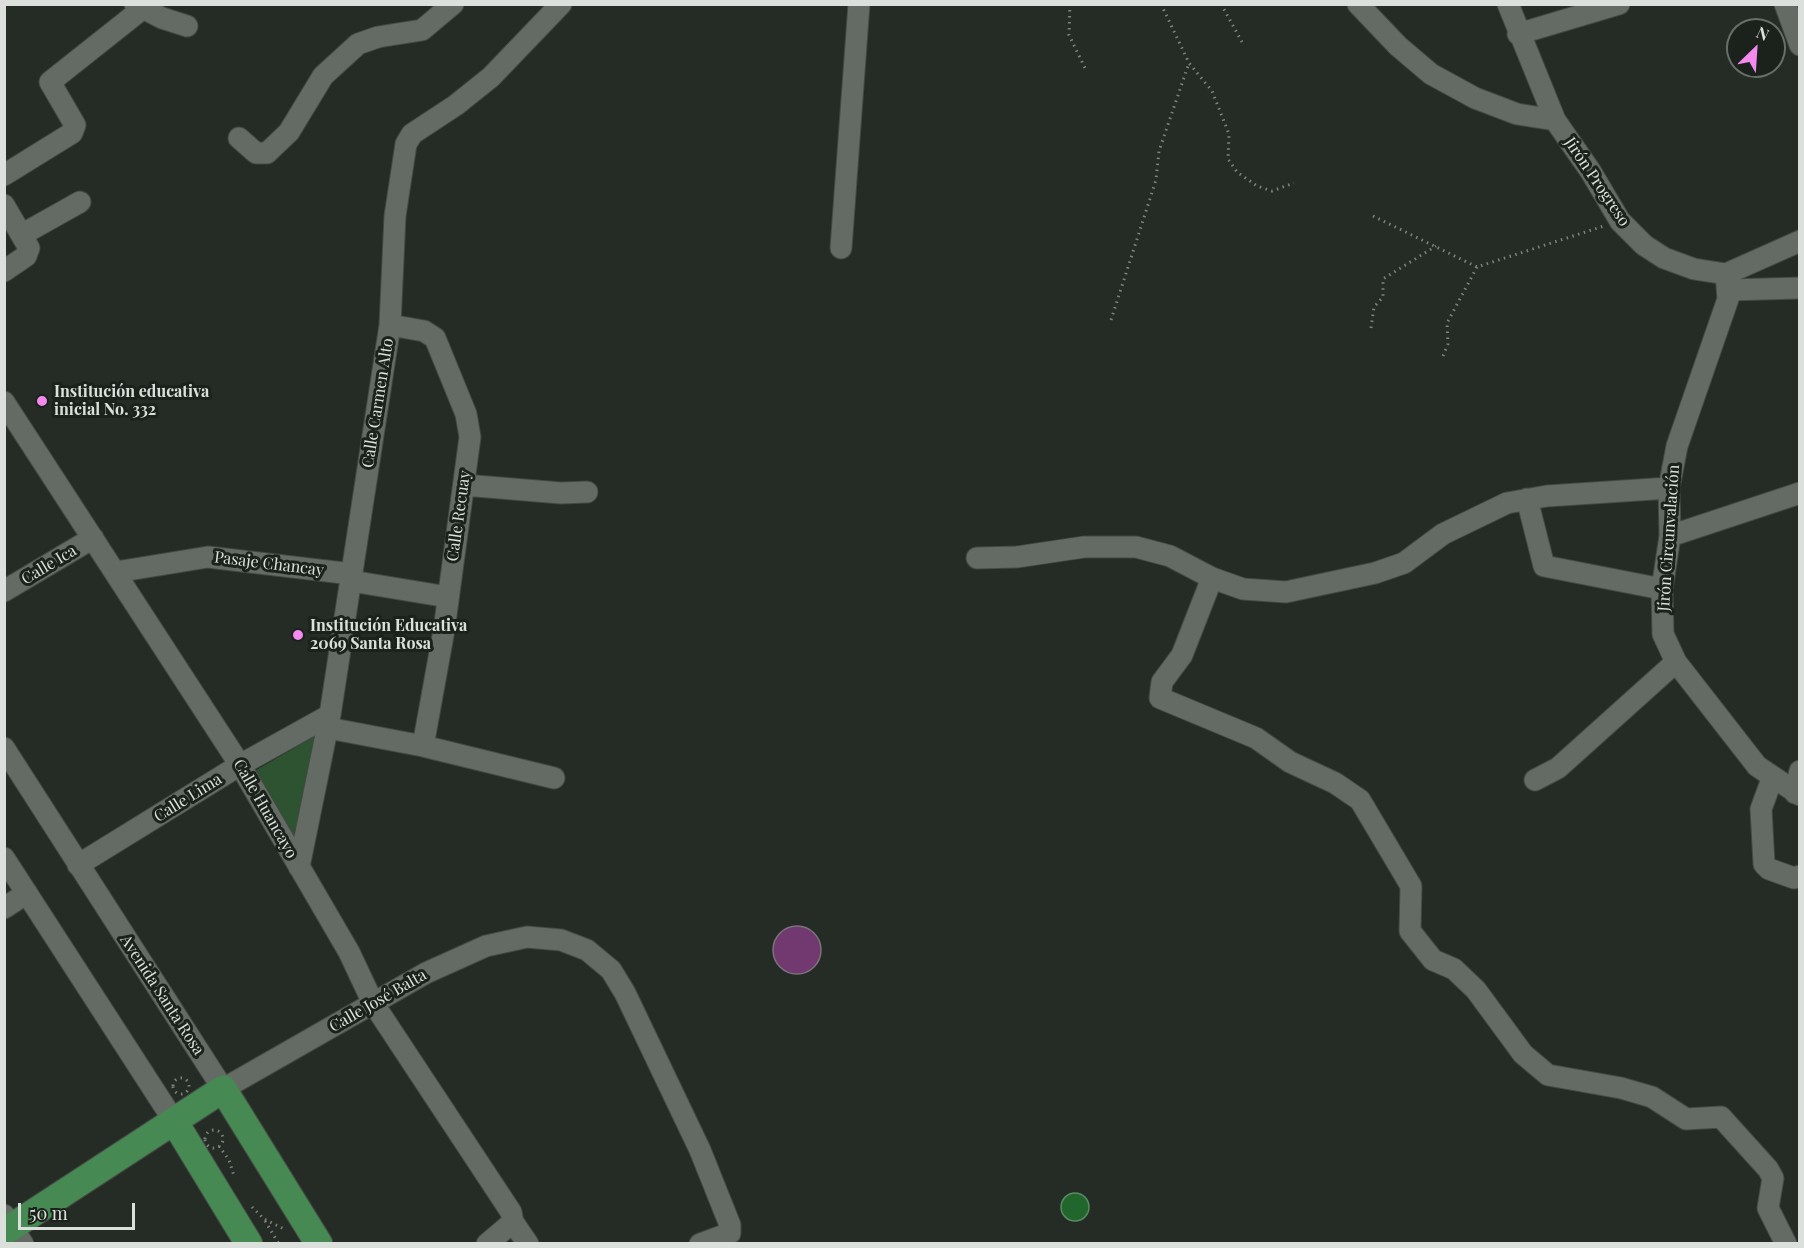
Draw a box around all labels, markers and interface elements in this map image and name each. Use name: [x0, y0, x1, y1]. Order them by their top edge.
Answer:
north arrow: [1726, 18, 1786, 78]
text: N: [1753, 21, 1773, 45]
street label: Jirón Progreso: [1560, 134, 1634, 230]
street label: Calle Carmen Alto: [358, 337, 398, 469]
place label: Institución educativa inicial No. 332: [54, 382, 209, 420]
marker: Institución educativa inicial No. 332: [35, 394, 49, 408]
street label: Jirón Circunvalación: [1654, 464, 1684, 612]
street label: Calle Recuay: [443, 469, 475, 563]
street label: Calle Ica: [18, 541, 80, 589]
street label: Pasaje Chancay: [213, 548, 325, 580]
place label: Institución Educativa 2069 Santa Rosa: [310, 616, 467, 654]
marker: Institución Educativa 2069 Santa Rosa: [291, 628, 305, 642]
street label: Calle Huancayo: [229, 756, 301, 862]
street label: Calle Lima: [151, 770, 225, 826]
street label: Avenida Santa Rosa: [116, 931, 208, 1059]
street label: Calle José Balta: [326, 965, 430, 1037]
scale bar: [21, 1191, 138, 1229]
text: 50 m: [29, 1201, 68, 1225]

